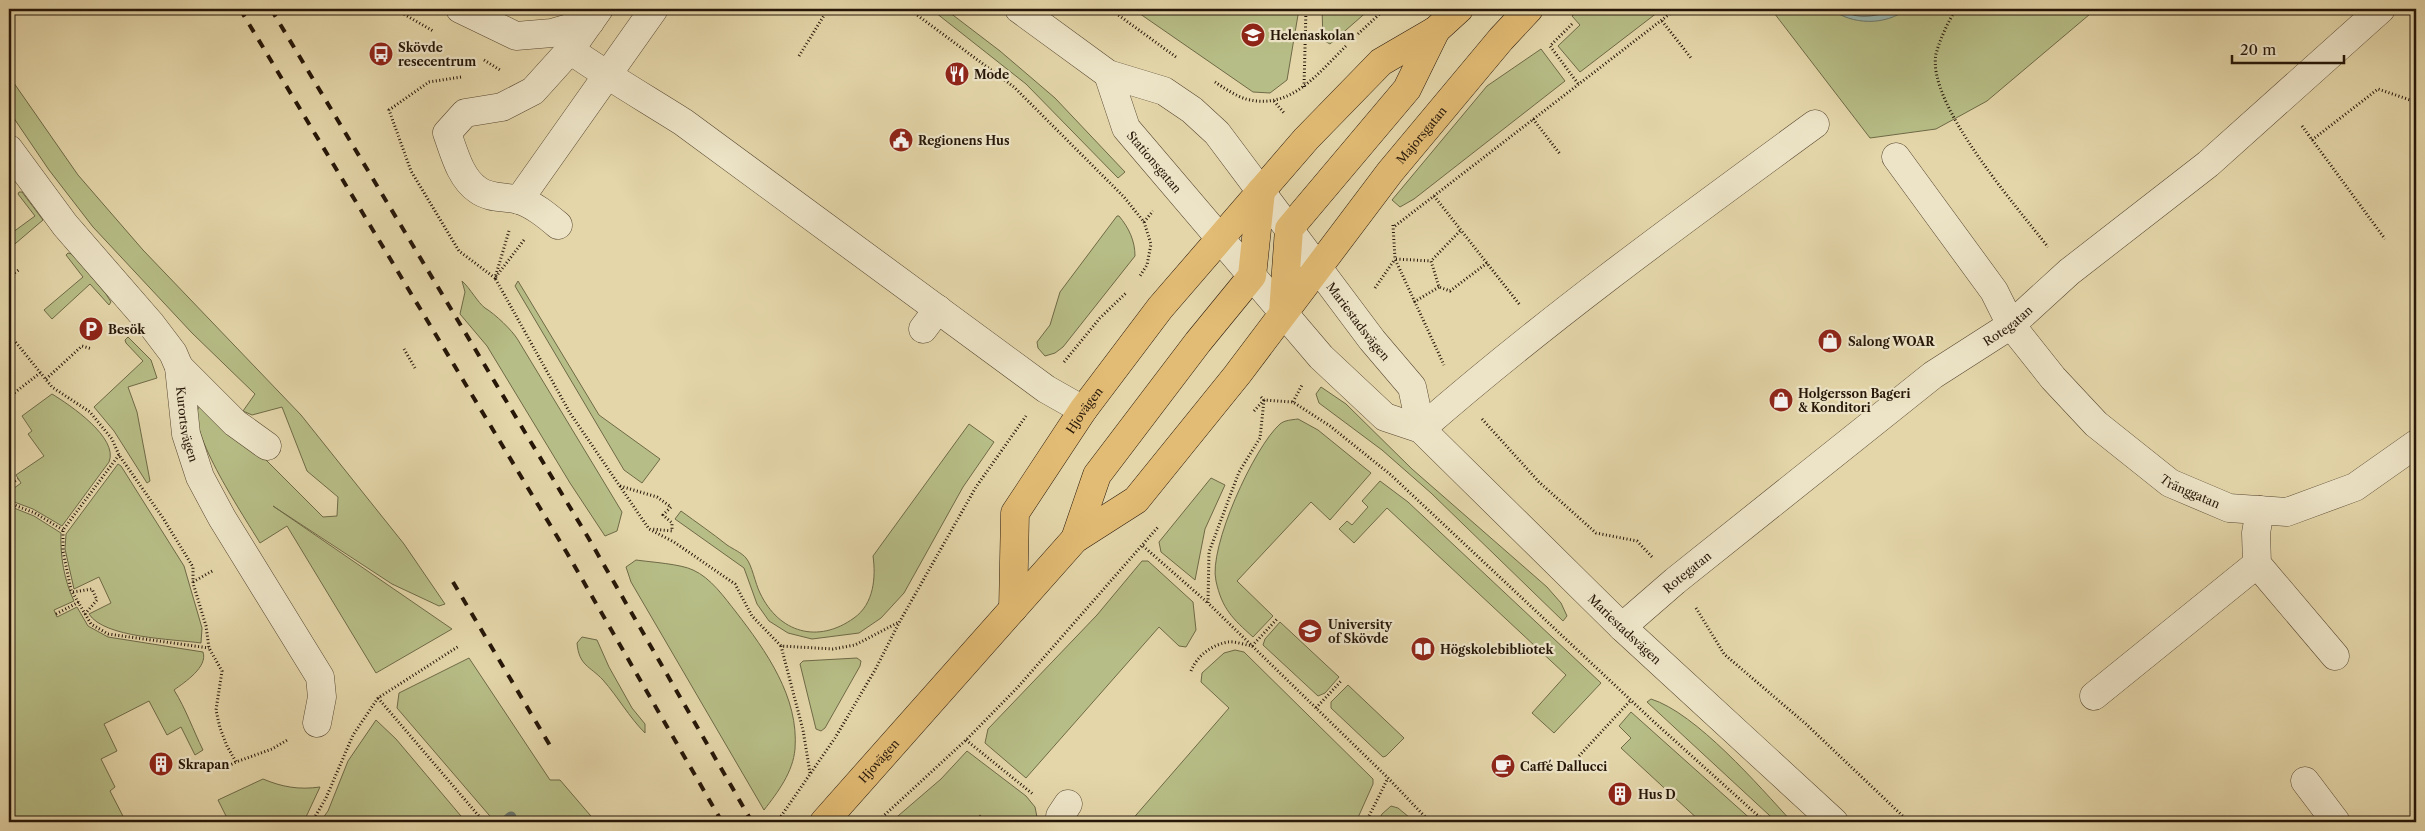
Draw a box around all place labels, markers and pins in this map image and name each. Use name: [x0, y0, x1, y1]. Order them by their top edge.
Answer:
school or university icon: Helenaskolan: [1240, 22, 1266, 48]
place label: Helenaskolan: [1270, 28, 1355, 43]
place label: Skövde resecentrum: [398, 40, 476, 69]
bus stop icon: Skövde resecentrum: [368, 41, 394, 67]
restaurant icon: Mode: [944, 61, 970, 87]
place label: Mode: [974, 67, 1009, 82]
public building icon: Regionens Hus: [888, 127, 914, 153]
place label: Regionens Hus: [918, 133, 1010, 148]
parking icon: Besök: [78, 316, 104, 342]
place label: Besök: [108, 322, 146, 337]
shop icon: Salong WOAR: [1817, 328, 1843, 354]
place label: Salong WOAR: [1848, 334, 1935, 349]
place label: Holgersson Bageri & Konditori: [1798, 386, 1911, 415]
shop icon: Holgersson Bageri & Konditori: [1768, 387, 1794, 413]
place label: University of Skövde: [1328, 617, 1393, 646]
school or university icon: University of Skövde: [1297, 618, 1323, 644]
library icon: Högskolebibliotek: [1410, 636, 1436, 662]
place label: Högskolebibliotek: [1440, 642, 1554, 657]
building icon: Skrapan: [148, 751, 174, 777]
cafe icon: Caffé Dallucci: [1490, 753, 1516, 779]
place label: Skrapan: [178, 757, 230, 772]
place label: Caffé Dallucci: [1520, 759, 1608, 774]
building icon: Hus D: [1607, 781, 1633, 807]
place label: Hus D: [1638, 787, 1676, 802]

